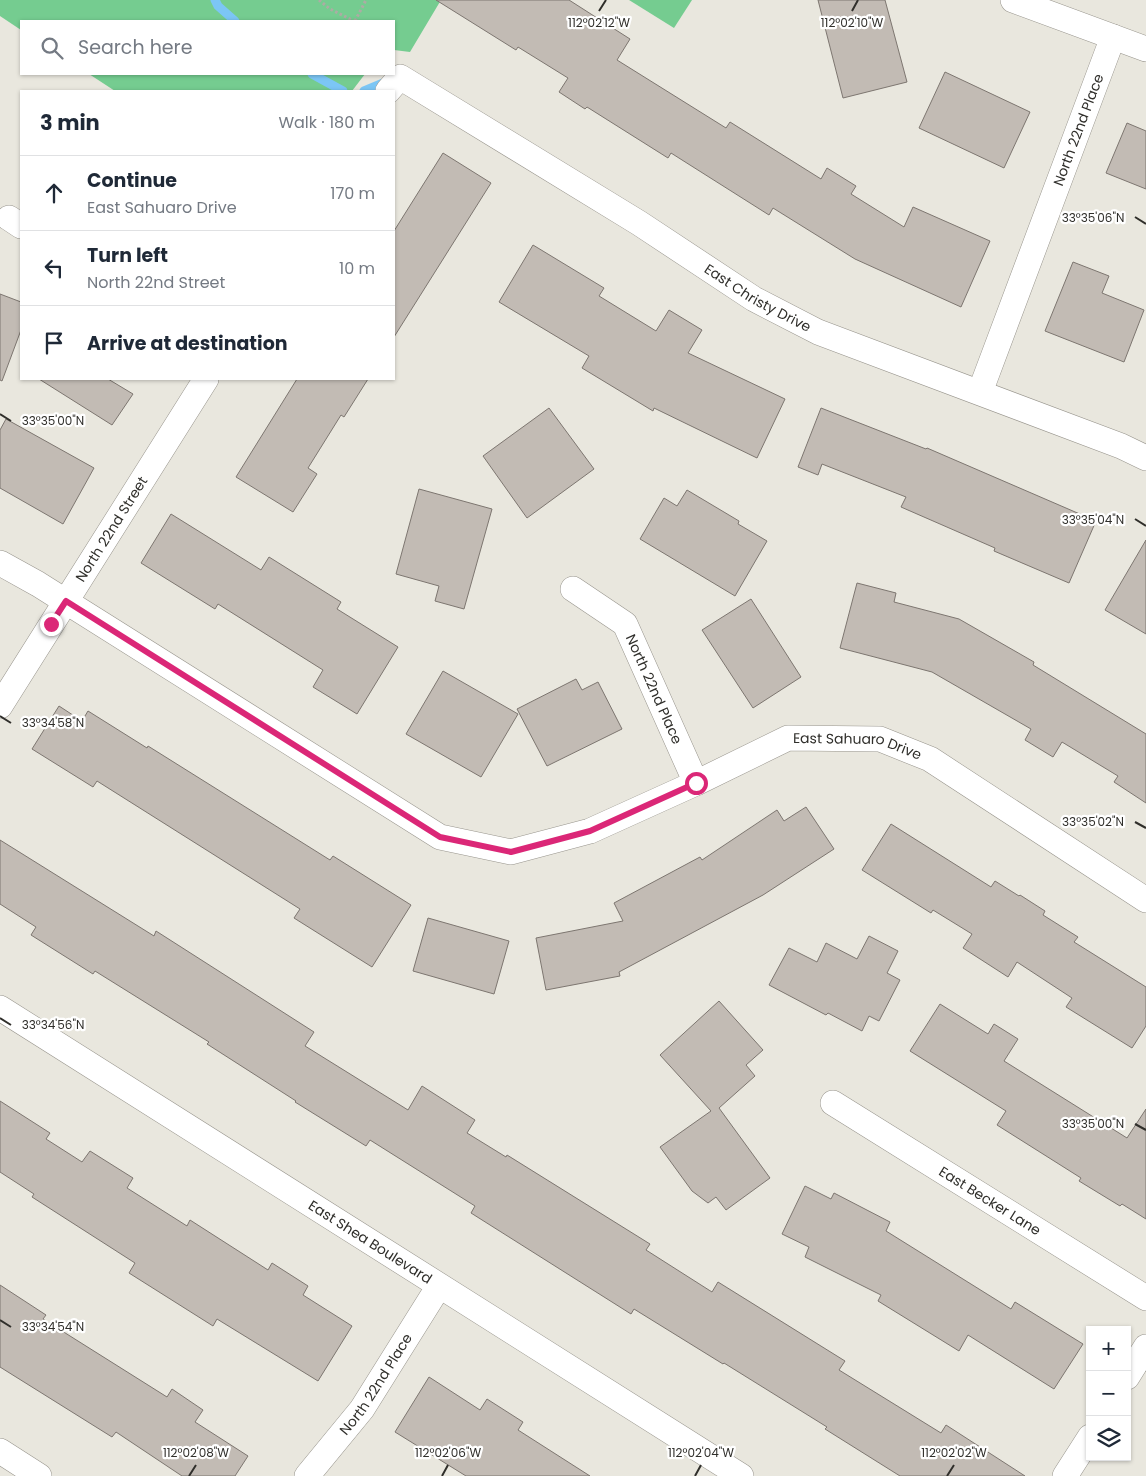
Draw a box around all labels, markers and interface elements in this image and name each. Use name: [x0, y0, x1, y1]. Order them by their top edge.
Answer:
text: 112°02'12"W: [568, 14, 630, 31]
text: 112°02'10"W: [821, 14, 884, 31]
search box: [20, 20, 395, 75]
icon: search: [38, 34, 66, 62]
text: Search here: [78, 34, 192, 61]
street label: North 22nd Place: [1048, 71, 1108, 189]
text: 3 min: [40, 108, 100, 137]
text: Walk · 180 m: [278, 111, 375, 134]
text: Continue: [87, 167, 177, 194]
icon: ahead: [40, 179, 68, 207]
text: 170 m: [330, 182, 375, 205]
text: East Sahuaro Drive: [87, 196, 237, 219]
text: 33°35'06"N: [1062, 209, 1124, 226]
text: Turn left: [87, 242, 168, 269]
icon: left: [40, 254, 68, 282]
text: 10 m: [339, 257, 375, 280]
street label: East Christy Drive: [700, 259, 815, 337]
text: North 22nd Street: [87, 271, 225, 294]
icon: arrive: [40, 329, 68, 357]
text: Arrive at destination: [87, 330, 288, 357]
text: 33°35'00"N: [22, 412, 84, 429]
street label: North 22nd Street: [71, 473, 152, 586]
text: 33°35'04"N: [1062, 511, 1124, 528]
route end: [40, 613, 63, 636]
street label: North 22nd Place: [621, 631, 687, 748]
text: 33°34'58"N: [22, 714, 84, 731]
street label: East Sahuaro Drive: [793, 728, 925, 765]
route start: [685, 772, 708, 795]
text: 33°35'02"N: [1062, 813, 1124, 830]
text: 33°34'56"N: [22, 1016, 84, 1033]
text: 33°35'00"N: [1062, 1115, 1124, 1132]
street label: East Becker Lane: [935, 1161, 1045, 1240]
street label: East Shea Boulevard: [305, 1195, 436, 1288]
text: 33°34'54"N: [22, 1318, 84, 1335]
map controls: [1086, 1326, 1131, 1461]
button: +: [1086, 1326, 1131, 1371]
street label: North 22nd Place: [335, 1329, 417, 1439]
button: −: [1086, 1371, 1131, 1416]
button: layers: [1086, 1416, 1131, 1461]
text: 112°02'08"W: [163, 1444, 229, 1461]
text: 112°02'06"W: [415, 1444, 481, 1461]
text: 112°02'04"W: [668, 1444, 734, 1461]
text: 112°02'02"W: [921, 1444, 987, 1461]

